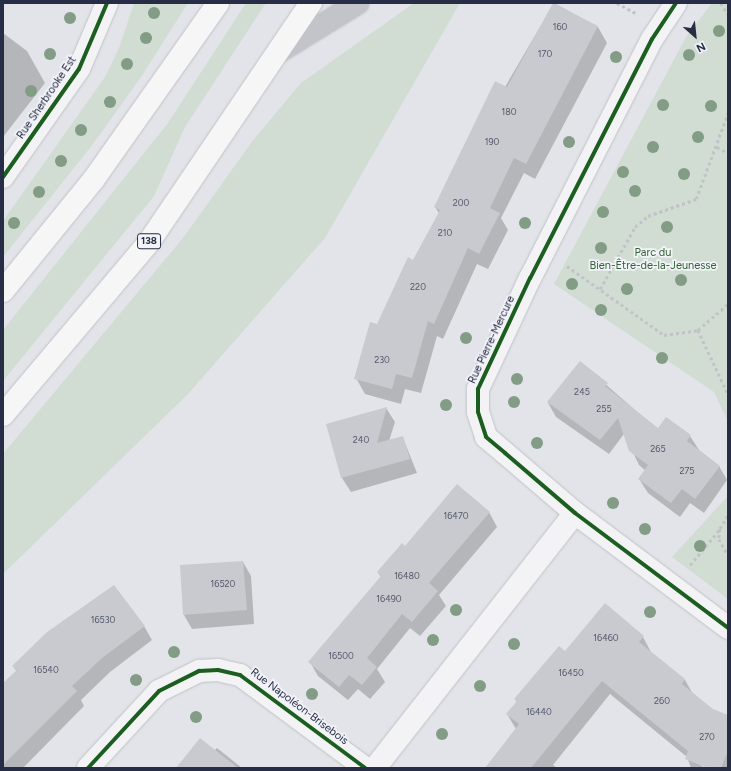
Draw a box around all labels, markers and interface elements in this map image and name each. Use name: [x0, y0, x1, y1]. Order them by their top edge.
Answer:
north arrow: [675, 16, 715, 56]
house number: 160: [553, 22, 567, 32]
text: N: [694, 39, 707, 55]
house number: 170: [538, 49, 552, 59]
street label: Rue Sherbrooke Est: [14, 54, 80, 142]
house number: 180: [501, 107, 517, 117]
house number: 190: [485, 137, 499, 147]
house number: 200: [453, 198, 469, 208]
house number: 210: [438, 228, 452, 238]
road number: 138: [137, 233, 161, 249]
park label: Parc du Bien-Être-de-la-Jeunesse: [590, 247, 716, 273]
house number: 220: [410, 282, 426, 292]
street label: Rue Pierre-Mercure: [466, 294, 518, 386]
house number: 230: [374, 355, 390, 365]
house number: 245: [574, 387, 590, 397]
house number: 255: [596, 404, 612, 414]
house number: 240: [353, 435, 369, 445]
house number: 265: [650, 444, 666, 454]
house number: 275: [679, 466, 695, 476]
house number: 16470: [443, 511, 469, 521]
house number: 16480: [394, 571, 420, 581]
house number: 16520: [211, 579, 235, 589]
house number: 16490: [376, 594, 402, 604]
house number: 16530: [91, 615, 115, 625]
house number: 16460: [593, 633, 619, 643]
house number: 16500: [328, 651, 354, 661]
house number: 16540: [33, 665, 59, 675]
street label: Rue Napoléon-Brisebois: [248, 666, 350, 748]
house number: 16450: [558, 668, 584, 678]
house number: 260: [654, 696, 670, 706]
house number: 16440: [526, 707, 552, 717]
house number: 270: [699, 732, 715, 742]

